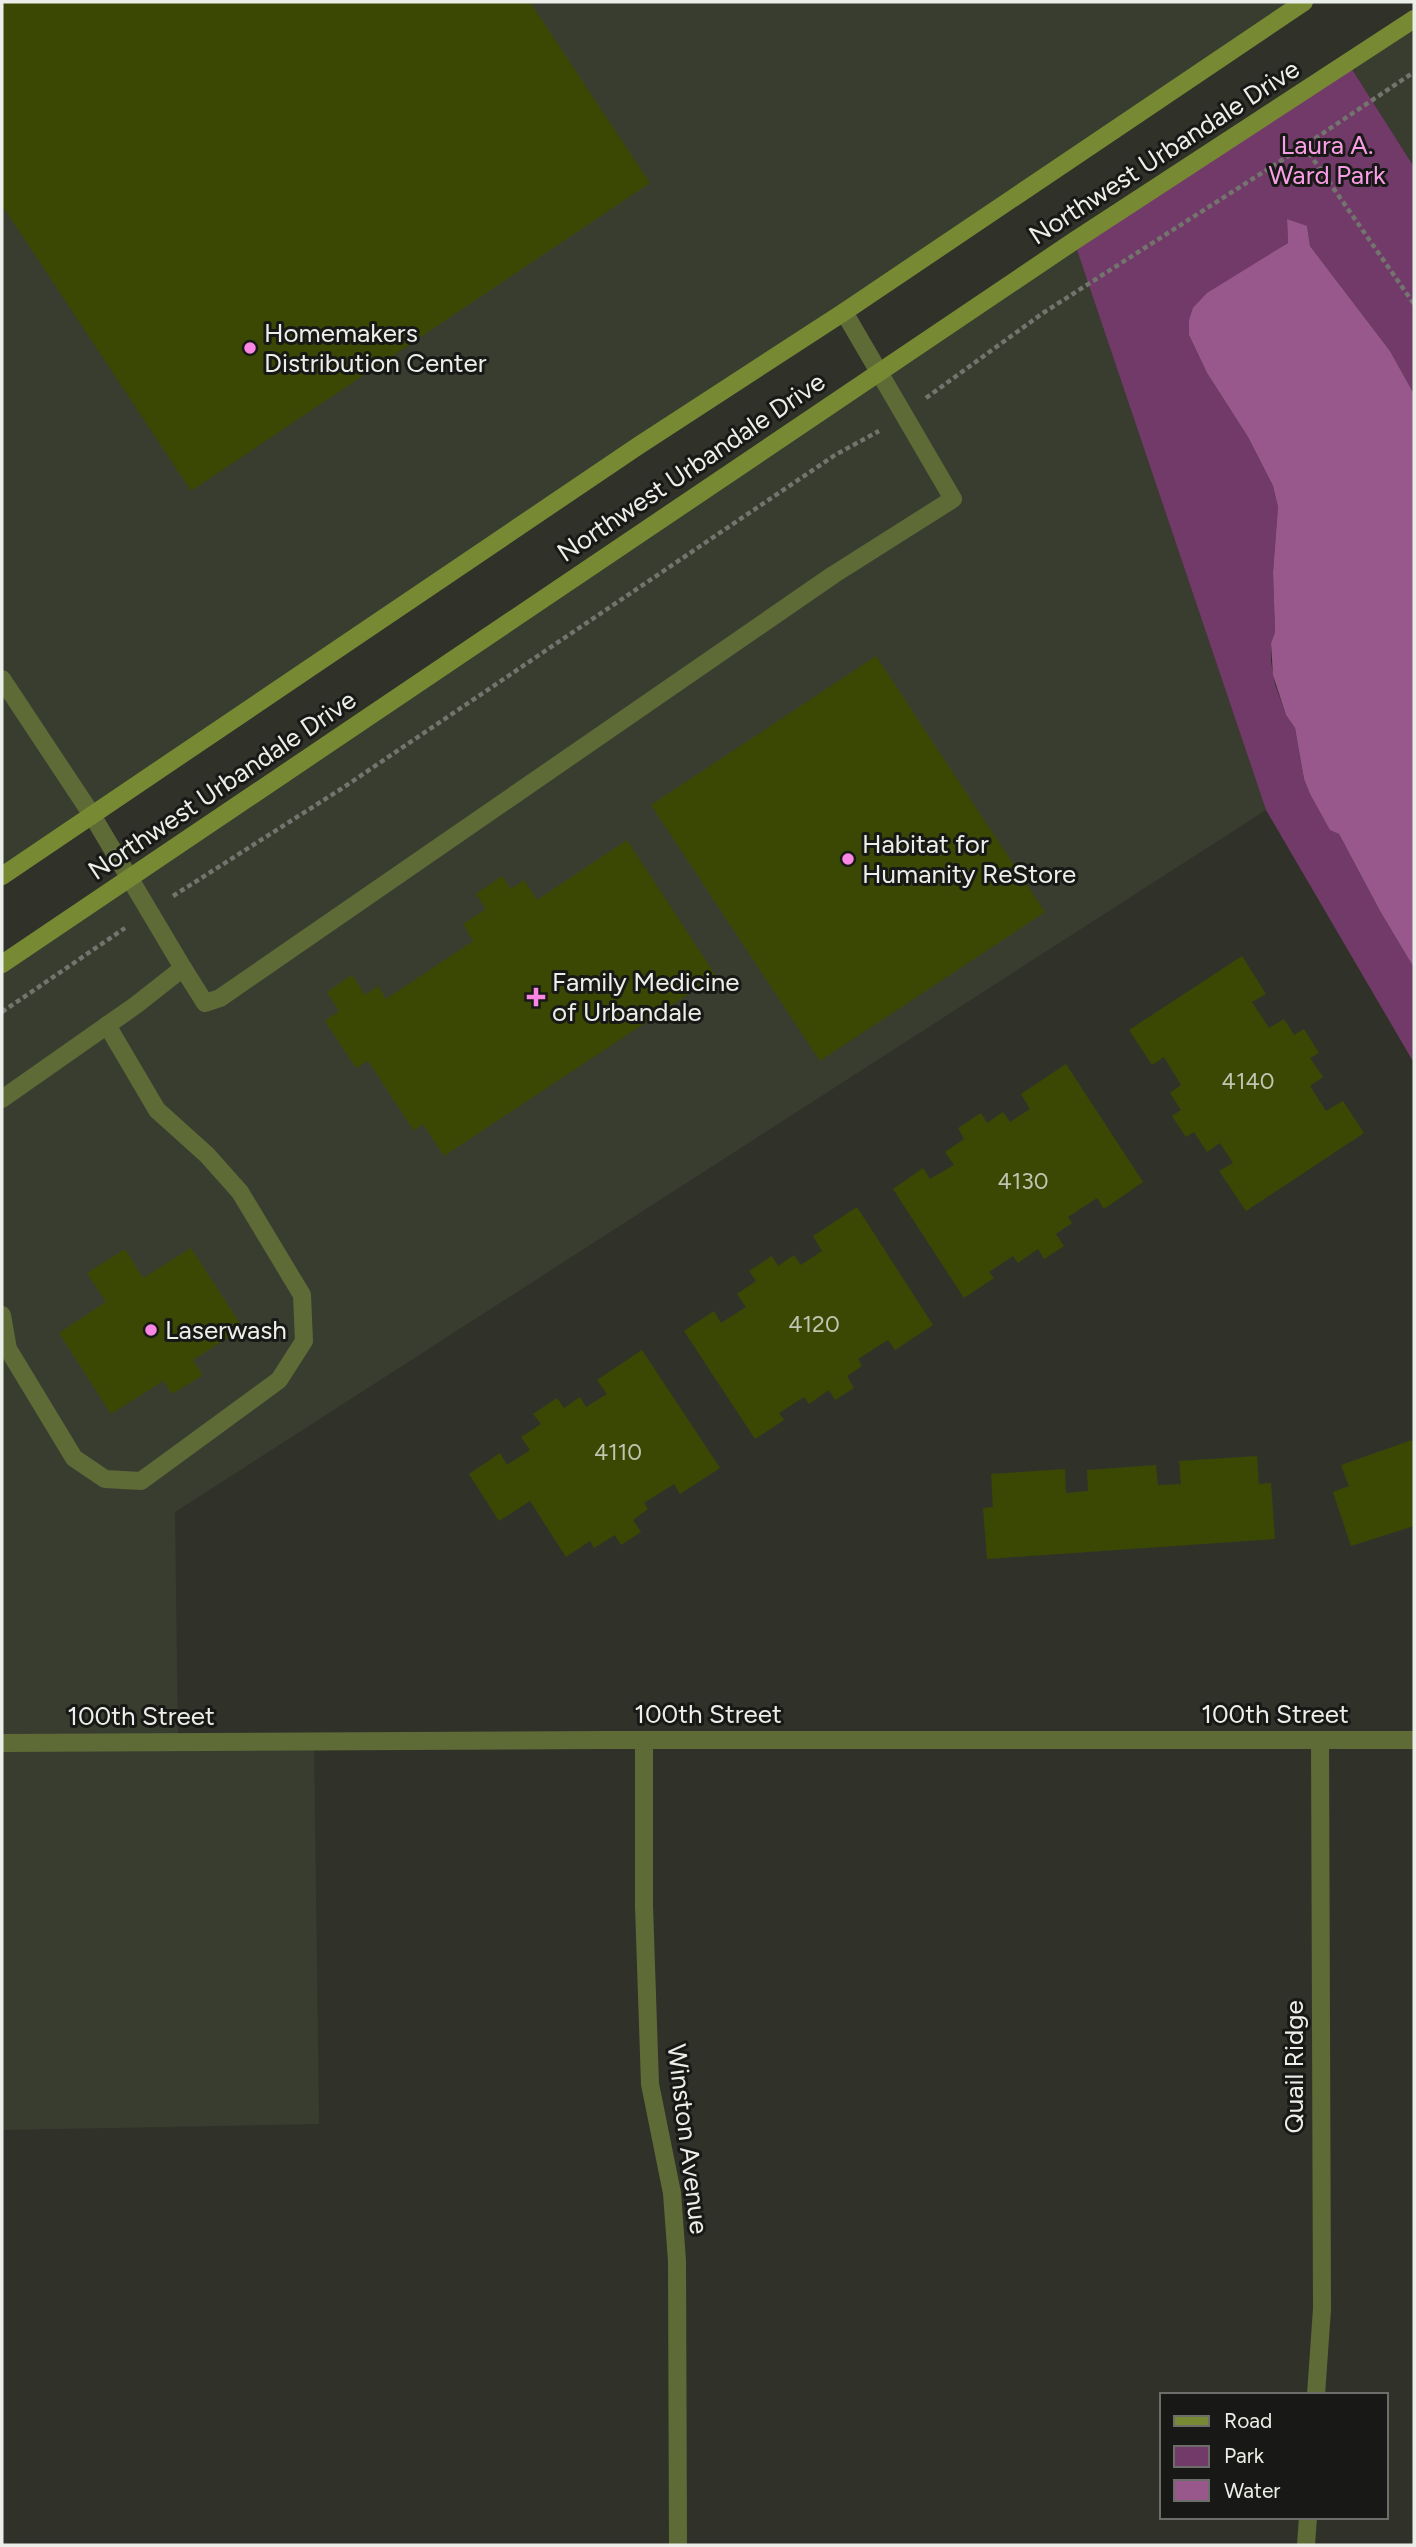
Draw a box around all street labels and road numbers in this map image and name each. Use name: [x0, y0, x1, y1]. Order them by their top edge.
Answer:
street label: Northwest Urbandale Drive: [1023, 53, 1305, 251]
street label: Northwest Urbandale Drive: [551, 365, 831, 569]
street label: Northwest Urbandale Drive: [82, 683, 362, 887]
street label: 100th Street: [634, 1698, 782, 1730]
street label: 100th Street: [1201, 1698, 1349, 1730]
street label: 100th Street: [67, 1700, 215, 1732]
street label: Quail Ridge: [1278, 2000, 1310, 2134]
street label: Winston Avenue: [660, 2042, 716, 2236]

